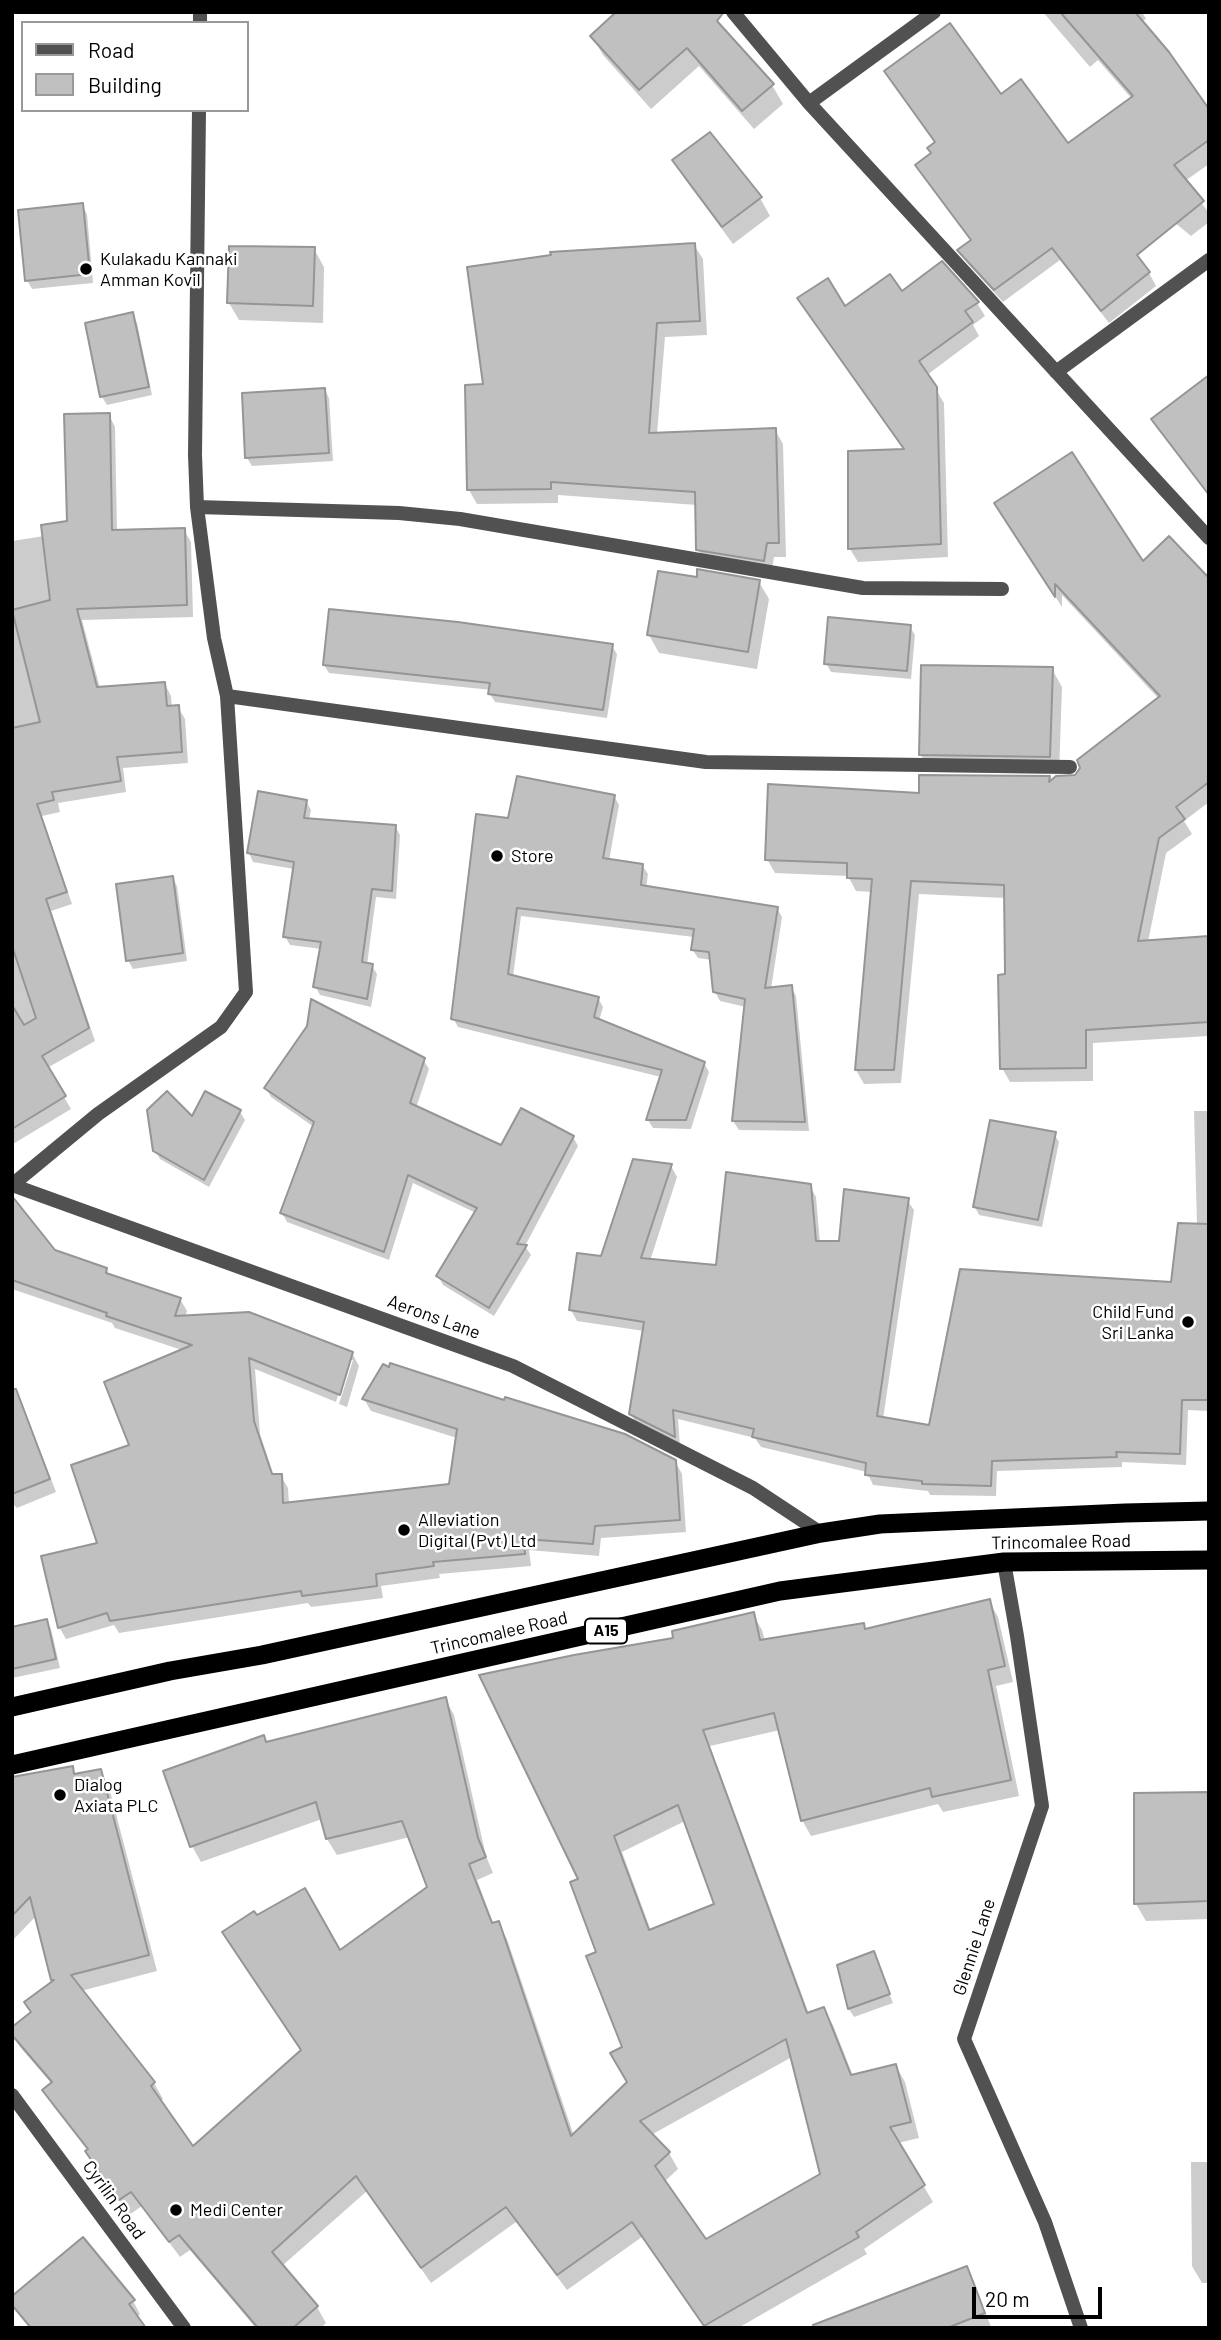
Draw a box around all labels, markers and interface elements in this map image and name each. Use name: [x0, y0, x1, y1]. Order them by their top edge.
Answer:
legend: [21, 21, 248, 112]
text: Road: [88, 37, 134, 62]
text: Building: [88, 72, 162, 97]
place label: Kulakadu Kannaki Amman Kovil: [100, 248, 238, 290]
marker: Kulakadu Kannaki Amman Kovil: [78, 261, 94, 277]
place label: Store: [511, 845, 554, 867]
marker: Store: [489, 848, 505, 864]
street label: Aerons Lane: [385, 1290, 483, 1344]
place label: Child Fund Sri Lanka: [1092, 1301, 1174, 1344]
marker: Child Fund Sri Lanka: [1180, 1314, 1196, 1330]
place label: Alleviation Digital (Pvt) Ltd: [418, 1509, 536, 1552]
marker: Alleviation Digital (Pvt) Ltd: [396, 1522, 412, 1538]
street label: Trincomalee Road: [991, 1530, 1131, 1554]
street label: Trincomalee Road: [428, 1607, 570, 1659]
road number: A15: [585, 1618, 627, 1644]
place label: Dialog Axiata PLC: [74, 1774, 158, 1816]
marker: Dialog Axiata PLC: [52, 1787, 68, 1803]
street label: Glennie Lane: [948, 1896, 1000, 1998]
street label: Cyrilin Road: [78, 2156, 150, 2244]
place label: Medi Center: [190, 2199, 283, 2221]
marker: Medi Center: [168, 2202, 184, 2218]
scale bar: [976, 2274, 1106, 2318]
text: 20 m: [985, 2286, 1030, 2311]

